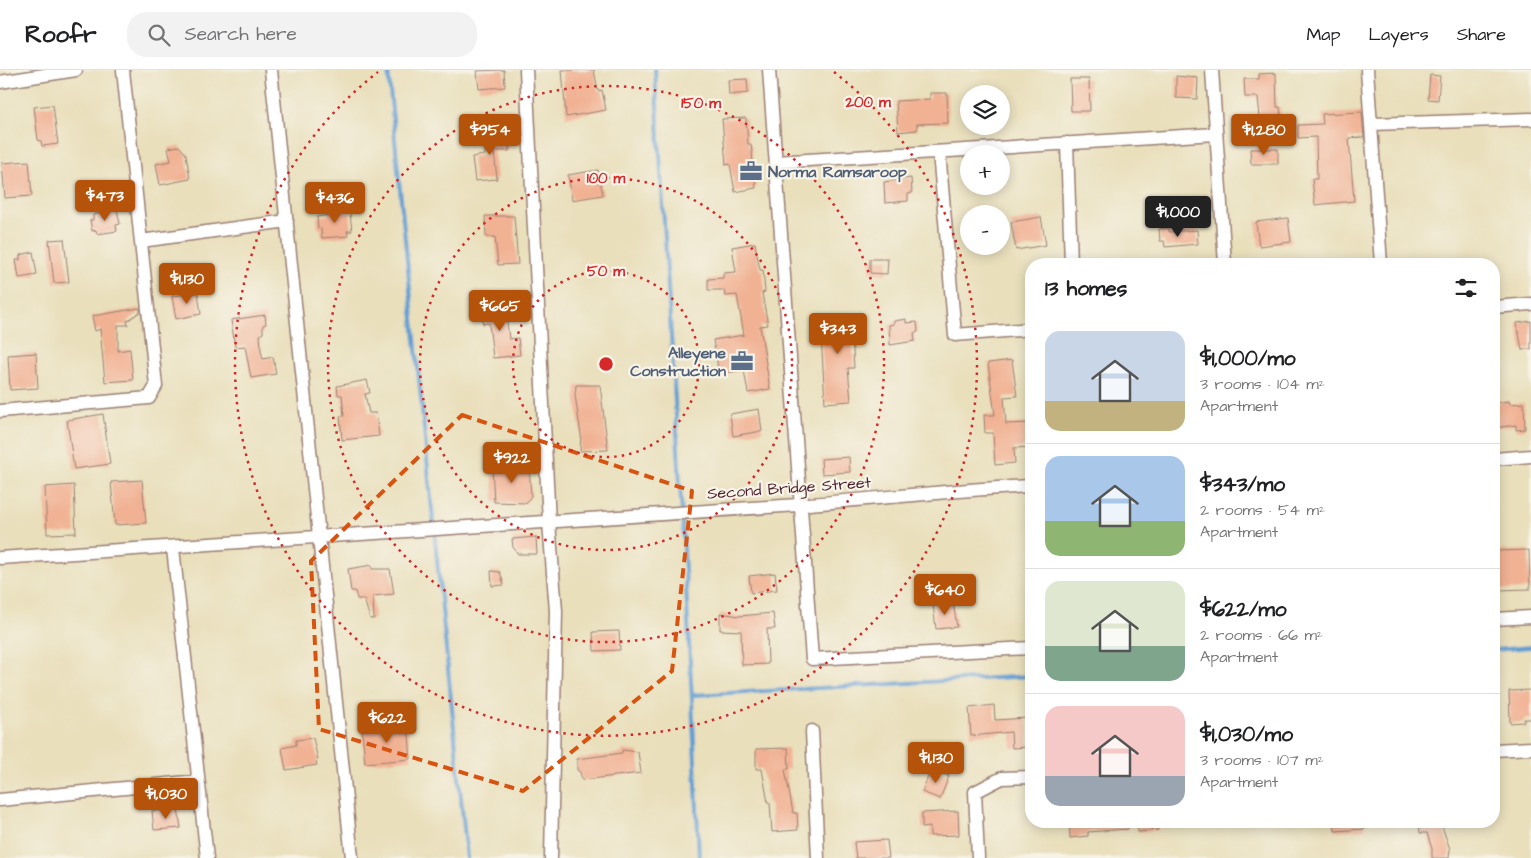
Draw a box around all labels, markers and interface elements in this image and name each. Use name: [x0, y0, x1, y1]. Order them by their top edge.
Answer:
search box: [127, 12, 477, 57]
text: Roofr: [25, 18, 97, 52]
icon: search: [145, 21, 173, 49]
text: Search here: [185, 21, 297, 48]
text: Map: [1306, 22, 1340, 47]
text: Layers: [1368, 22, 1429, 47]
text: Share: [1457, 22, 1506, 47]
map controls: [960, 85, 1010, 255]
button: layers: [960, 85, 1010, 135]
text: 200 m: [844, 92, 891, 113]
text: 150 m: [681, 93, 721, 114]
pin: $954: [460, 114, 520, 156]
pin: $1,280: [1223, 114, 1305, 156]
text: $954: [470, 119, 510, 141]
text: $1,280: [1242, 119, 1286, 141]
button: +: [960, 145, 1010, 195]
office icon: Norma Ramsaroop: [738, 158, 764, 184]
place label: Norma Ramsaroop: [768, 161, 907, 183]
text: 100 m: [587, 168, 626, 189]
pin: $473: [75, 180, 135, 222]
pin: $436: [305, 182, 365, 224]
text: $473: [86, 185, 124, 207]
text: $436: [316, 187, 354, 209]
pin: $1,000: [1137, 196, 1219, 238]
text: $1,000: [1156, 201, 1200, 223]
button: −: [960, 205, 1010, 255]
text: 50 m: [587, 261, 625, 282]
pin: $1,130: [146, 262, 228, 305]
text: $1,130: [170, 268, 204, 290]
text: 13 homes: [1045, 274, 1127, 303]
icon: filters: [1452, 274, 1480, 302]
pin: $665: [470, 290, 530, 332]
text: $665: [480, 295, 520, 317]
pin: $343: [808, 312, 868, 355]
text: $343: [820, 318, 856, 340]
place label: Alleyene Construction: [630, 342, 726, 382]
text: $1,000/mo: [1200, 344, 1296, 373]
office icon: Alleyene Construction: [729, 348, 755, 374]
icon: home: [1085, 351, 1145, 411]
centre of rings: [597, 355, 615, 373]
text: 3 rooms · 104 m²: [1200, 373, 1325, 395]
text: Apartment: [1200, 395, 1278, 417]
pin: $922: [482, 442, 542, 484]
text: $922: [494, 447, 530, 469]
text: $343/mo: [1200, 470, 1285, 499]
street label: Second Bridge Street: [706, 471, 872, 506]
icon: home: [1085, 476, 1145, 536]
text: 2 rooms · 54 m²: [1200, 499, 1325, 521]
text: Apartment: [1200, 521, 1278, 543]
pin: $640: [915, 574, 975, 616]
text: $640: [925, 579, 965, 601]
text: $622/mo: [1200, 595, 1287, 624]
icon: home: [1085, 601, 1145, 661]
text: 2 rooms · 66 m²: [1200, 624, 1323, 646]
text: Apartment: [1200, 646, 1278, 668]
pin: $622: [357, 702, 417, 744]
text: $622: [368, 707, 406, 729]
text: $1,030/mo: [1200, 720, 1293, 749]
icon: home: [1085, 726, 1145, 786]
pin: $1,130: [895, 742, 977, 784]
text: $1,130: [919, 747, 953, 769]
text: 3 rooms · 107 m²: [1200, 749, 1324, 771]
text: Apartment: [1200, 771, 1278, 793]
pin: $1,030: [125, 778, 207, 820]
text: $1,030: [145, 783, 187, 805]

